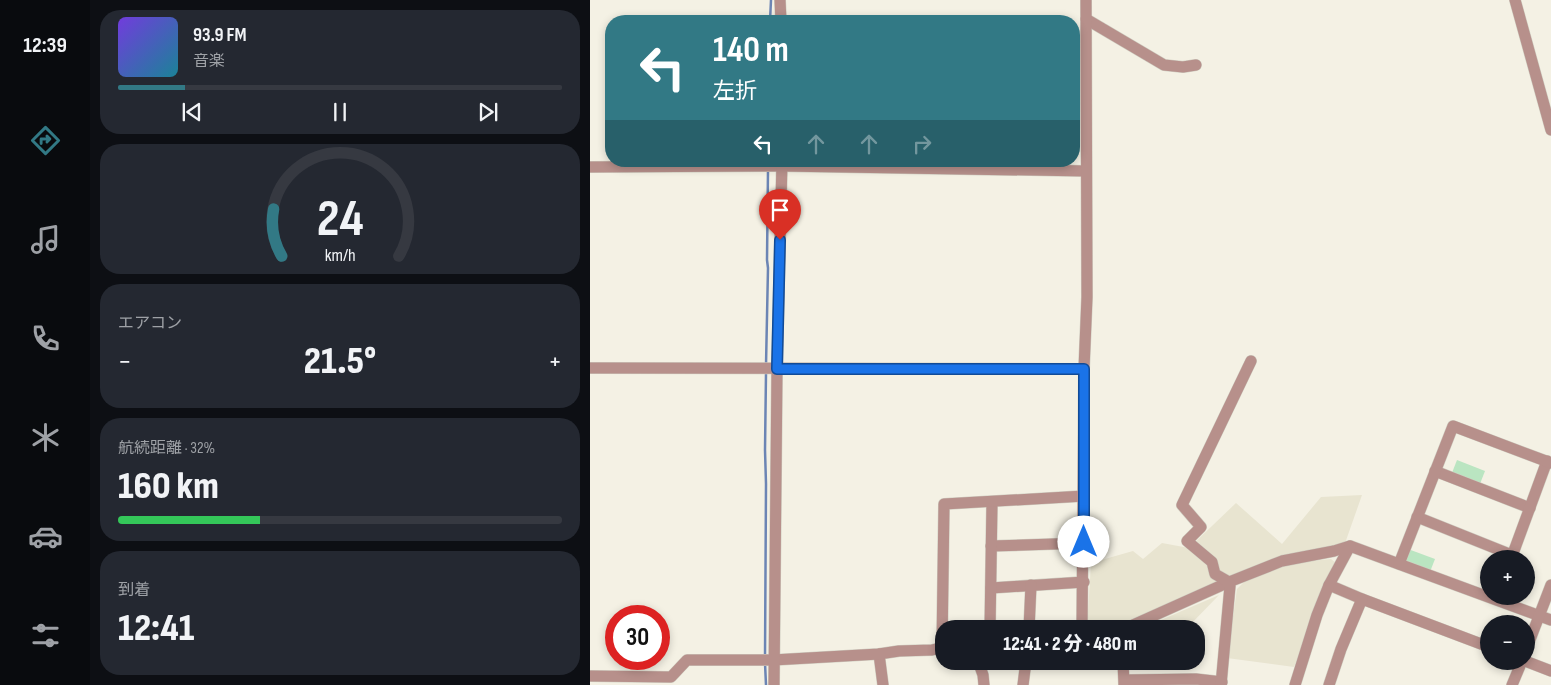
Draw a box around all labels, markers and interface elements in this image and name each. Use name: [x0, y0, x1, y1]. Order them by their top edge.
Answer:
text: 93.9 FM: [193, 24, 247, 47]
text: 140 m: [713, 29, 789, 72]
text: 12:39: [23, 32, 67, 59]
icon: left: [630, 35, 695, 100]
text: 音楽: [193, 52, 225, 71]
text: 左折: [713, 78, 757, 105]
icon: previous: [178, 98, 206, 126]
icon: pause: [326, 98, 354, 126]
icon: next: [474, 98, 502, 126]
icon: directions: [28, 123, 63, 158]
icon: left: [749, 130, 777, 158]
icon: ahead: [802, 130, 830, 158]
icon: ahead: [855, 130, 883, 158]
icon: right: [908, 130, 936, 158]
text: 24: [317, 188, 363, 251]
pin: [759, 189, 801, 240]
icon: arrive: [766, 196, 794, 224]
icon: music: [28, 222, 63, 257]
text: km/h: [325, 245, 355, 266]
text: エアコン: [118, 314, 182, 333]
icon: phone: [28, 321, 63, 356]
text: 21.5°: [304, 339, 376, 384]
text: −: [118, 345, 132, 378]
text: +: [548, 345, 562, 378]
icon: climate: [28, 420, 63, 455]
text: 航続距離 · 32%: [118, 439, 215, 458]
text: 160 km: [118, 464, 219, 509]
position arrow: [1057, 515, 1109, 567]
icon: car: [28, 519, 63, 554]
map controls: [1480, 550, 1535, 670]
button: +: [1480, 550, 1535, 605]
text: 到着: [118, 581, 150, 600]
speed limit sign: 30: [605, 605, 670, 670]
text: 12:41: [118, 606, 194, 651]
button: −: [1480, 615, 1535, 670]
icon: filters: [28, 618, 63, 653]
text: 12:41 · 2 分 · 480 m: [1003, 633, 1137, 656]

